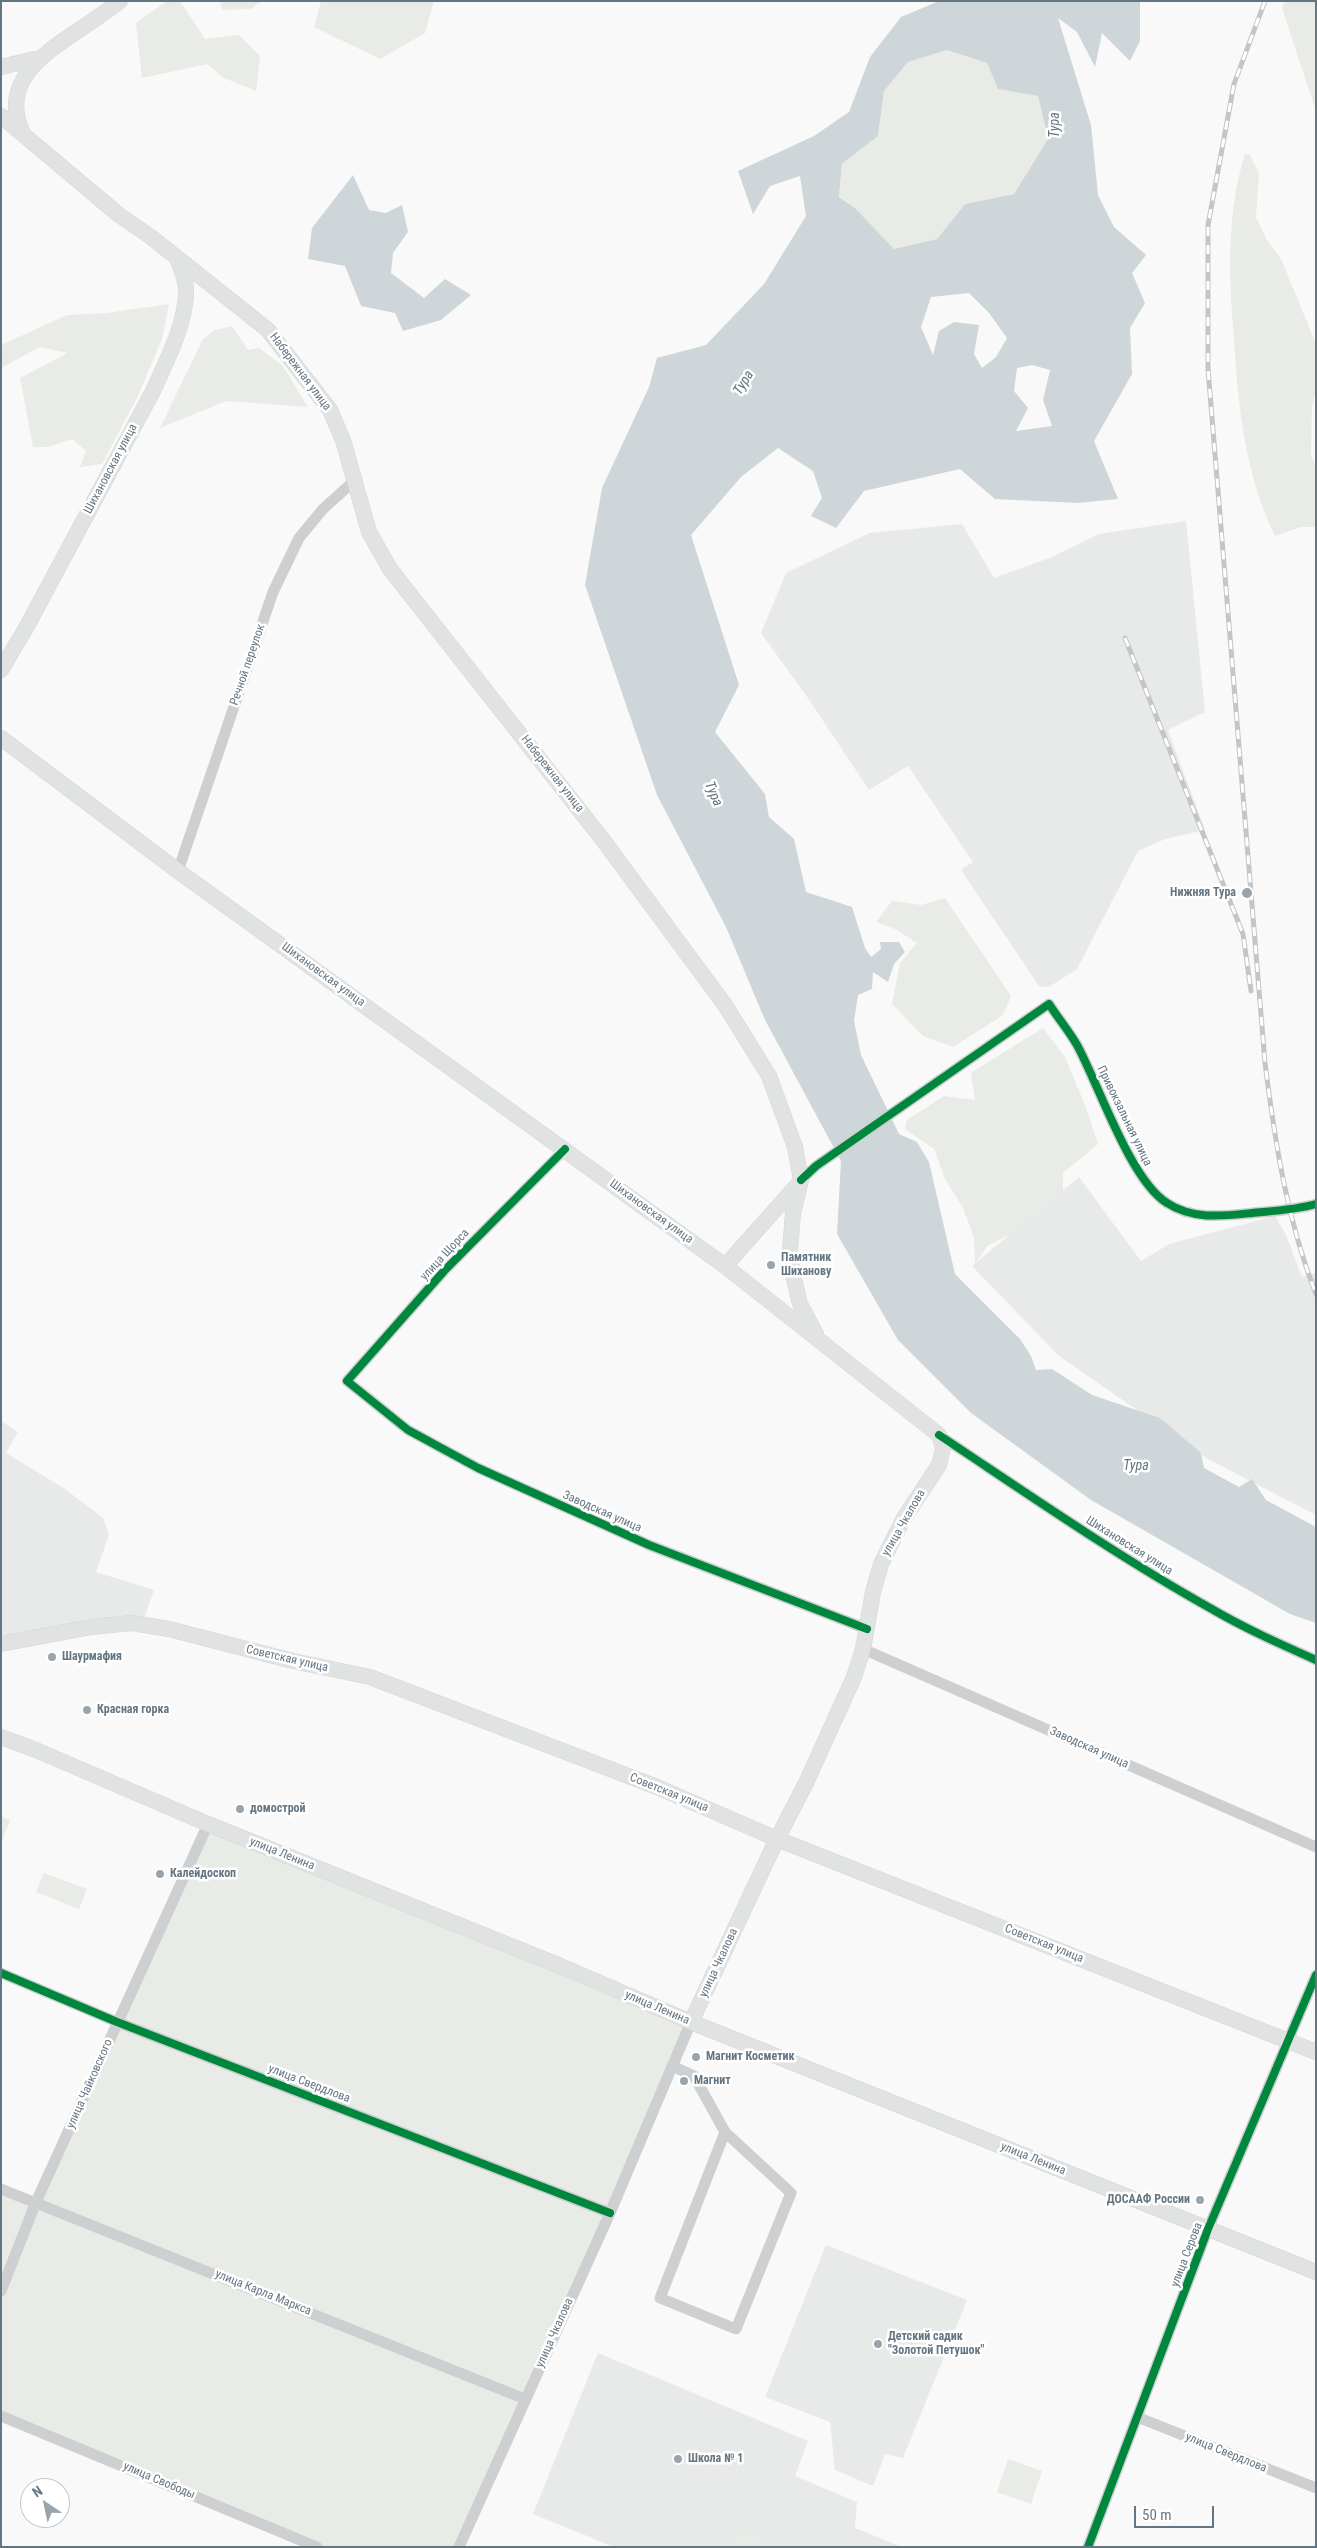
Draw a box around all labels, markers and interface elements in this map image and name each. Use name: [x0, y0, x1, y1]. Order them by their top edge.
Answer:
water label: Тура: [1047, 112, 1063, 138]
street label: Набережная улица: [266, 330, 334, 414]
water label: Тура: [730, 368, 758, 398]
street label: Шихановская улица: [81, 422, 141, 516]
street label: Речной переулок: [227, 623, 269, 707]
street label: Набережная улица: [518, 733, 586, 815]
water label: Тура: [700, 779, 726, 809]
place label: Нижняя Тура: [1170, 886, 1236, 900]
marker: Нижняя Тура: [1240, 886, 1254, 900]
street label: Шихановская улица: [278, 940, 368, 1010]
street label: Привокзальная улица: [1093, 1064, 1155, 1168]
street label: Шихановская улица: [606, 1177, 696, 1247]
street label: улица Щорса: [418, 1226, 472, 1284]
place label: Памятник Шиханову: [781, 1251, 831, 1279]
marker: Памятник Шиханову: [765, 1259, 777, 1271]
water label: Тура: [1123, 1458, 1149, 1474]
street label: улица Чкалова: [879, 1487, 929, 1559]
street label: Заводская улица: [560, 1488, 644, 1536]
street label: Шихановская улица: [1083, 1513, 1175, 1579]
street label: Советская улица: [245, 1643, 329, 1675]
place label: Шаурмафия: [62, 1650, 122, 1664]
marker: Шаурмафия: [46, 1651, 58, 1663]
place label: Красная горка: [97, 1703, 169, 1717]
marker: Красная горка: [81, 1704, 93, 1716]
street label: Заводская улица: [1047, 1724, 1131, 1772]
street label: Советская улица: [628, 1771, 710, 1815]
place label: домострой: [250, 1802, 306, 1816]
marker: домострой: [234, 1803, 246, 1815]
street label: улица Ленина: [247, 1834, 317, 1874]
place label: Калейдоскоп: [170, 1867, 236, 1881]
marker: Калейдоскоп: [154, 1868, 166, 1880]
street label: Советская улица: [1003, 1922, 1085, 1966]
street label: улица Чкалова: [697, 1926, 741, 2000]
street label: улица Ленина: [622, 1988, 692, 2028]
street label: улица Чайковского: [64, 2037, 116, 2131]
place label: Магнит Косметик: [706, 2050, 795, 2064]
marker: Магнит Косметик: [690, 2051, 702, 2063]
street label: улица Свердлова: [266, 2062, 352, 2106]
place label: Магнит: [694, 2074, 731, 2088]
marker: Магнит: [678, 2075, 690, 2087]
street label: улица Ленина: [998, 2139, 1068, 2179]
place label: ДОСААФ России: [1107, 2193, 1190, 2207]
marker: ДОСААФ России: [1194, 2194, 1206, 2206]
street label: улица Серова: [1168, 2221, 1206, 2289]
street label: улица Карла Маркса: [213, 2267, 313, 2319]
street label: улица Чкалова: [533, 2296, 577, 2370]
place label: Детский садик "Золотой Петушок": [888, 2330, 984, 2358]
marker: Детский садик "Золотой Петушок": [872, 2338, 884, 2350]
street label: улица Свердлова: [1183, 2430, 1269, 2476]
place label: Школа № 1: [688, 2452, 743, 2466]
marker: Школа № 1: [672, 2453, 684, 2465]
street label: улица Свободы: [121, 2459, 197, 2503]
north arrow: [20, 2478, 70, 2528]
text: N: [29, 2482, 45, 2500]
scale bar: [1137, 2496, 1217, 2528]
text: 50 m: [1142, 2506, 1172, 2524]

